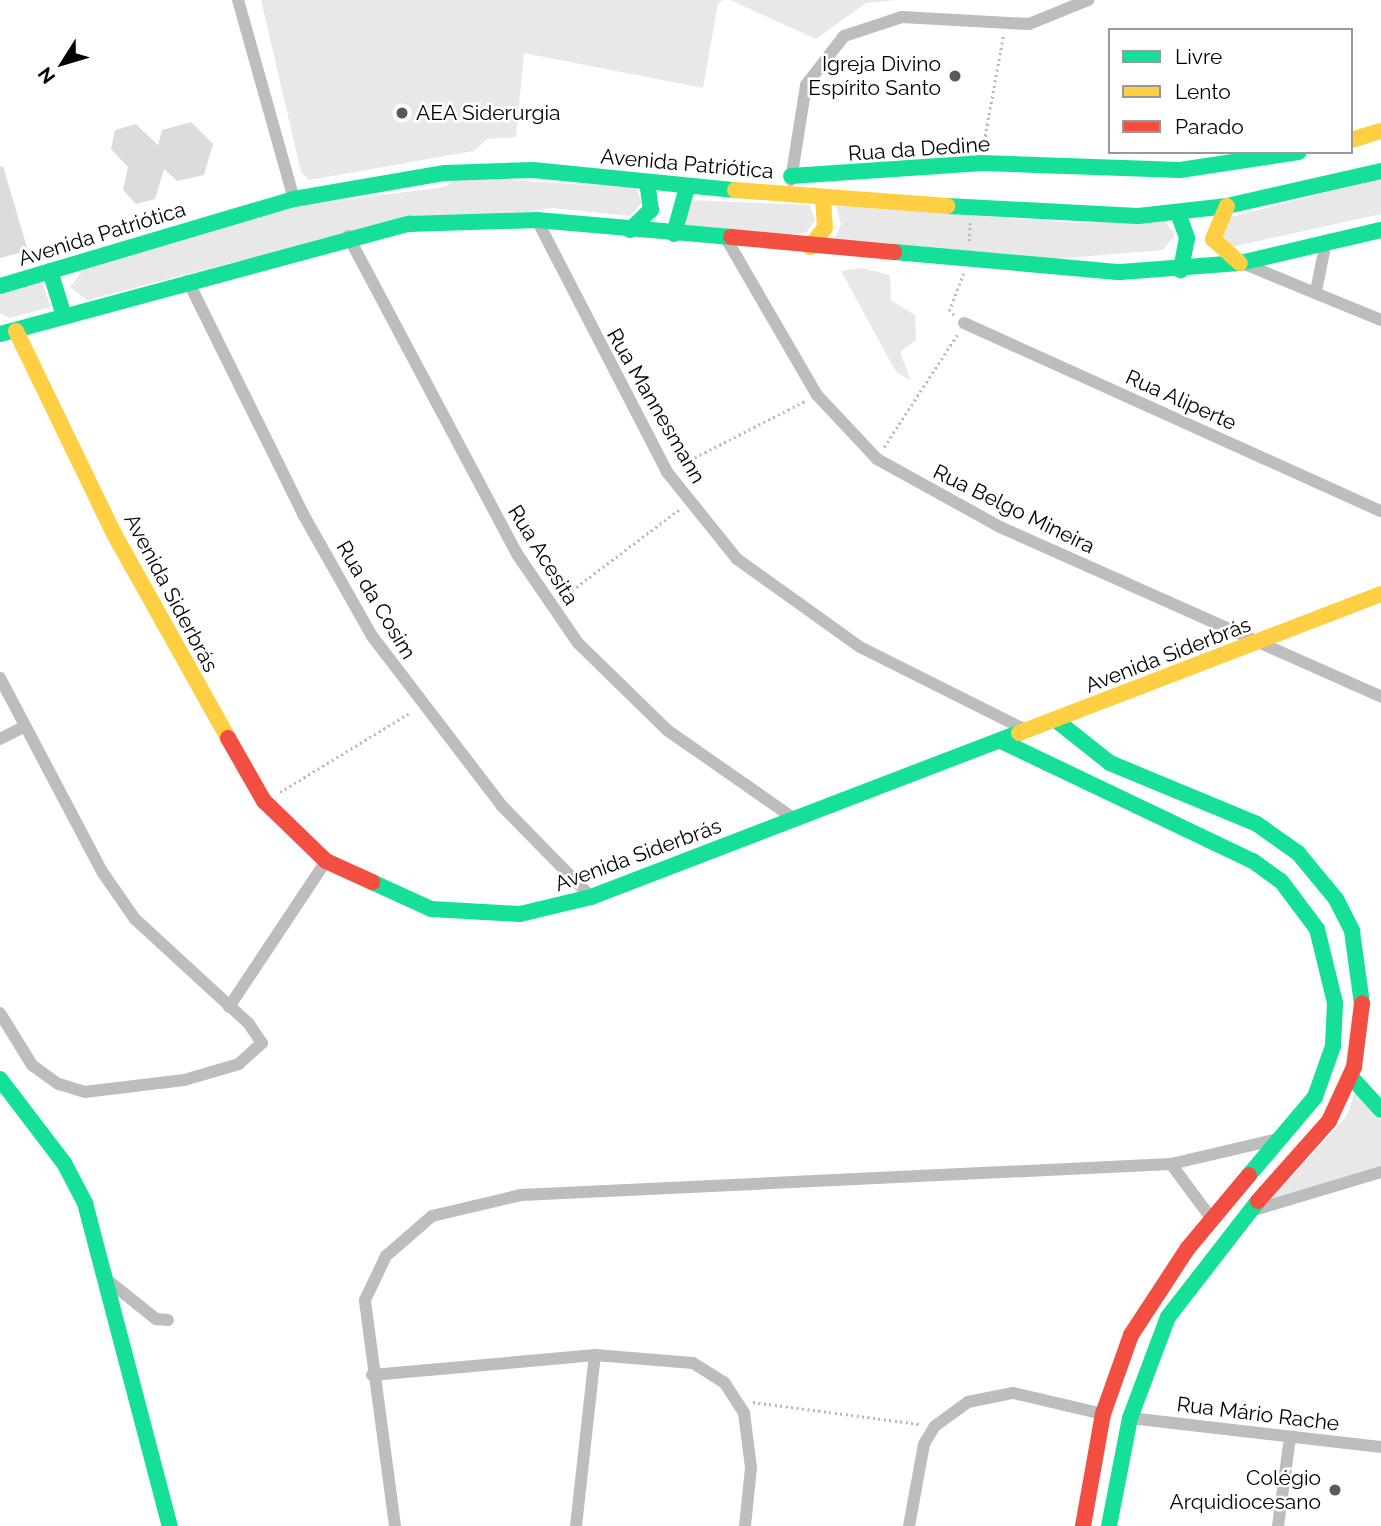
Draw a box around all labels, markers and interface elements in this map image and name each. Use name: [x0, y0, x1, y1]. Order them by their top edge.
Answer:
north arrow: [28, 28, 98, 98]
legend: [1108, 28, 1353, 154]
text: Livre: [1175, 44, 1222, 69]
place label: Igreja Divino Espírito Santo: [808, 51, 941, 101]
text: N: [33, 63, 59, 88]
marker: Igreja Divino Espírito Santo: [947, 68, 963, 84]
text: Lento: [1175, 79, 1231, 104]
place label: AEA Siderurgia: [416, 100, 561, 126]
marker: AEA Siderurgia: [394, 105, 410, 121]
text: Parado: [1175, 114, 1244, 139]
street label: Rua da Dedine: [847, 131, 991, 167]
street label: Avenida Patriótica: [599, 144, 775, 184]
street label: Avenida Patriótica: [15, 197, 189, 271]
street label: Rua Mannesmann: [601, 324, 711, 488]
street label: Rua Aliperte: [1121, 364, 1241, 436]
street label: Rua Belgo Mineira: [929, 459, 1099, 559]
street label: Rua Acesita: [502, 500, 584, 610]
street label: Avenida Siderbrás: [119, 510, 223, 676]
street label: Rua da Cosim: [331, 536, 421, 664]
street label: Avenida Siderbrás: [1082, 612, 1254, 698]
street label: Avenida Siderbrás: [551, 813, 725, 897]
street label: Rua Mário Rache: [1175, 1392, 1341, 1436]
place label: Colégio Arquidiocesano: [1170, 1465, 1321, 1515]
marker: Colégio Arquidiocesano: [1327, 1482, 1343, 1498]

